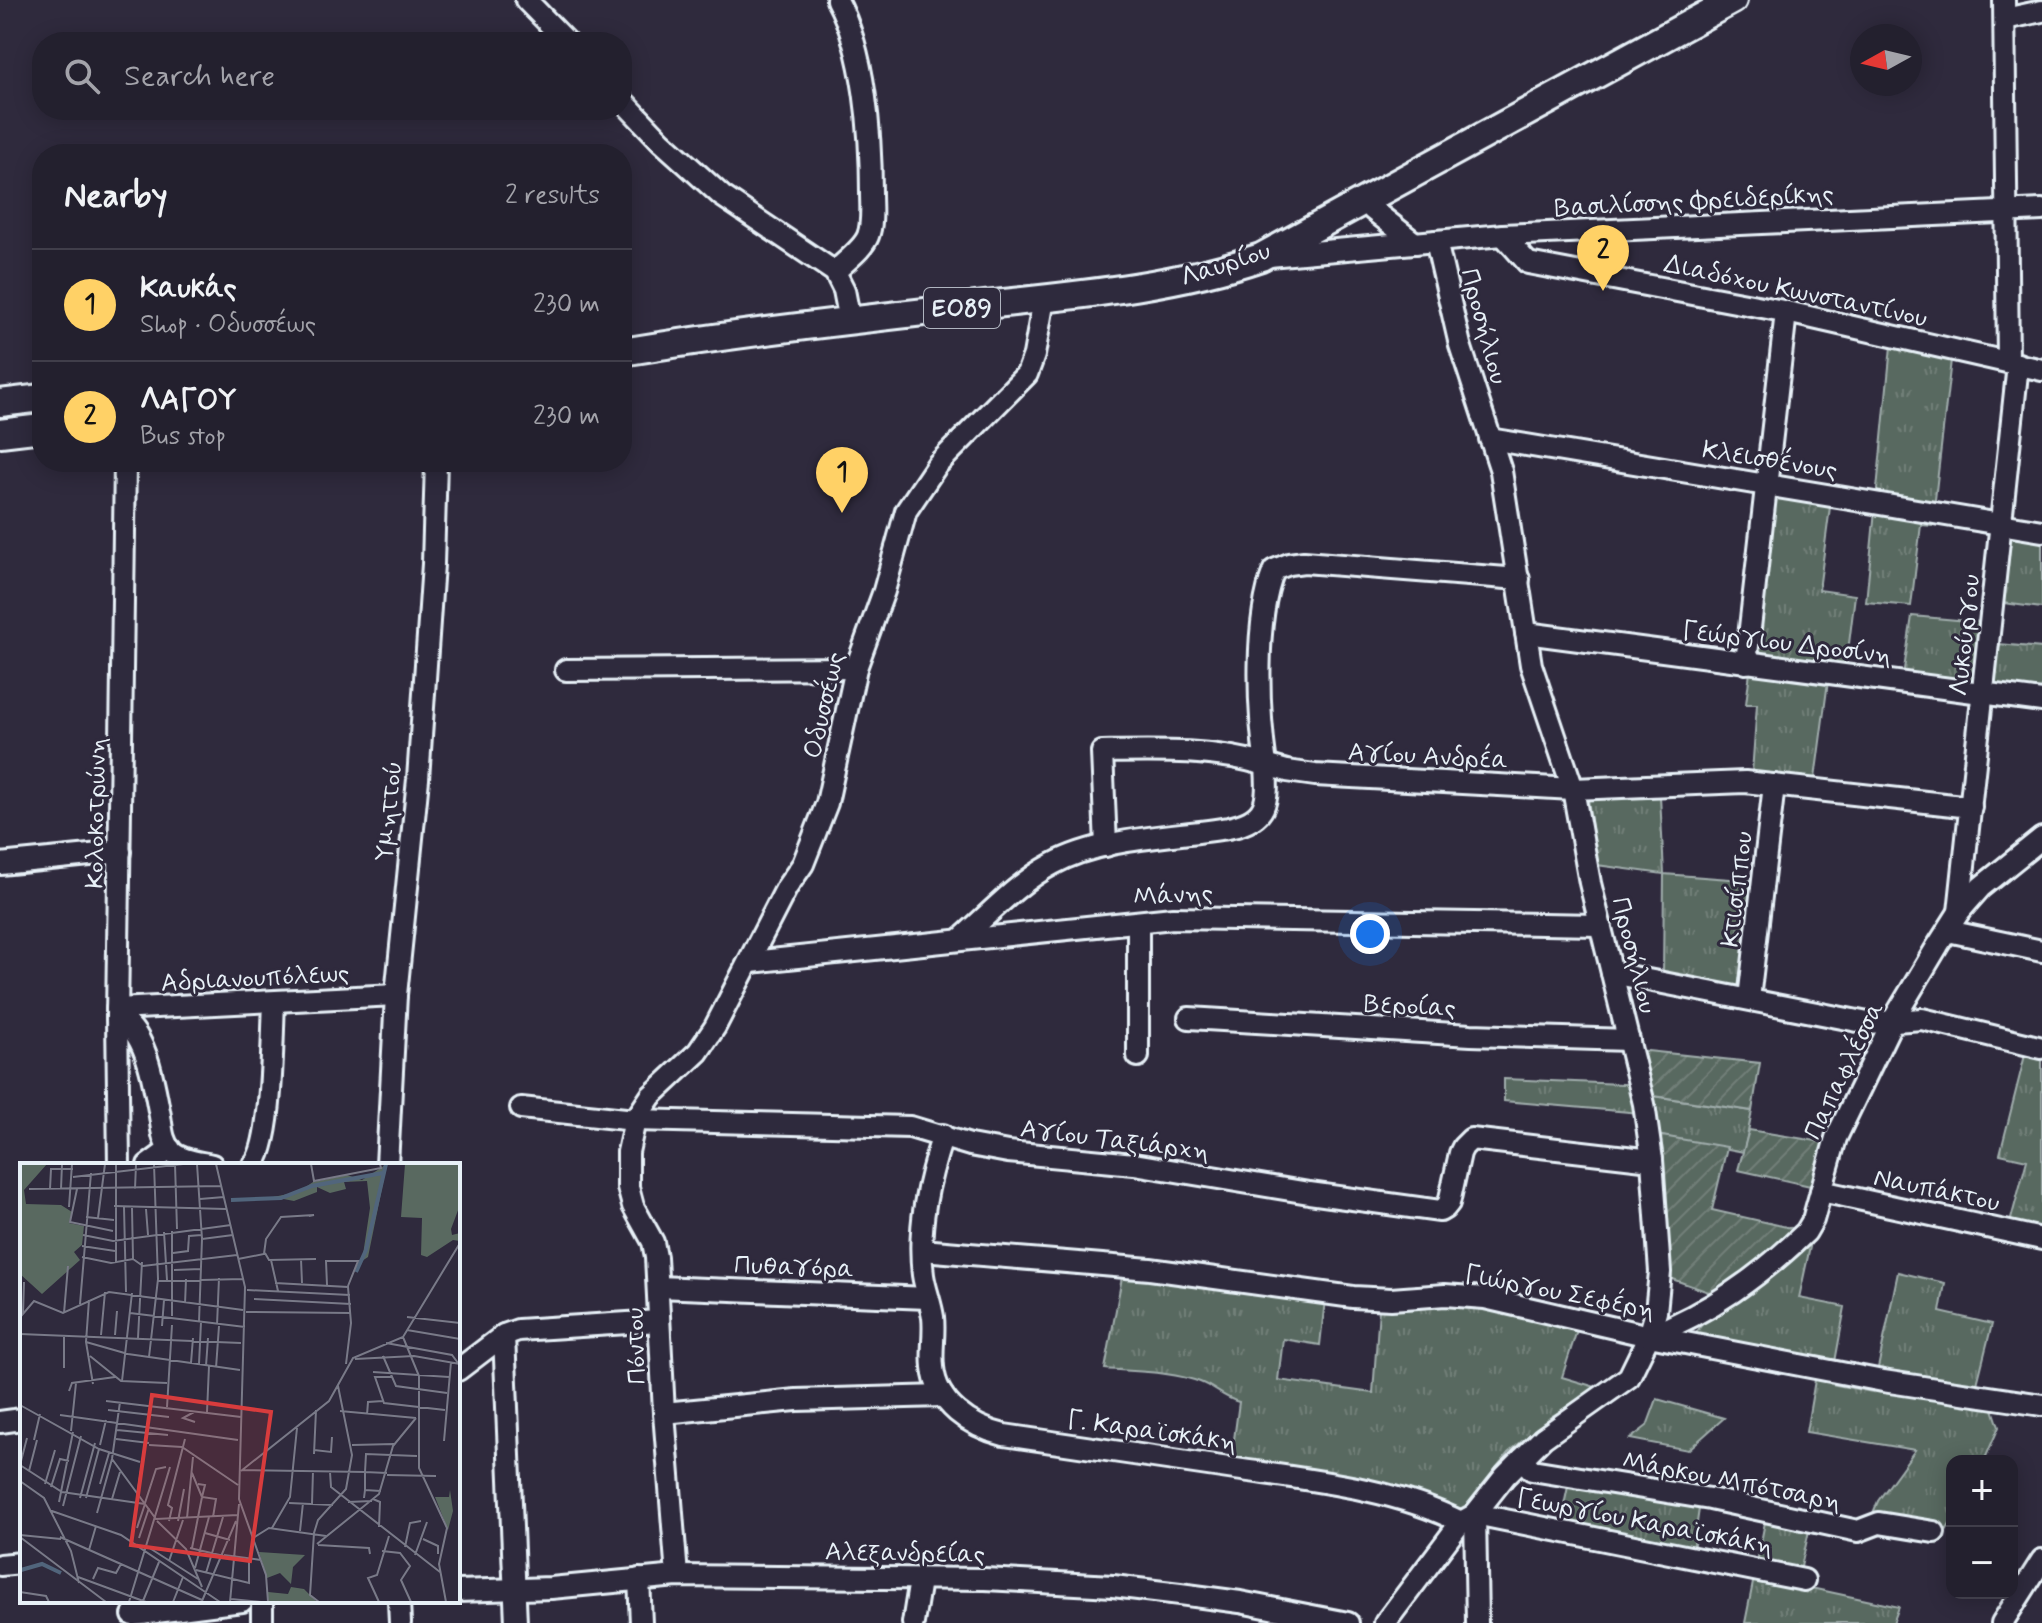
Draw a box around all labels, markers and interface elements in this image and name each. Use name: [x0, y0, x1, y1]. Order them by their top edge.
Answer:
north arrow: [1850, 24, 1922, 96]
search box: [32, 32, 632, 120]
icon: search: [60, 54, 104, 98]
text: Search here: [124, 57, 275, 96]
text: Nearby: [64, 174, 168, 219]
street label: Βασιλίσσης Φρειδερίκης: [1553, 178, 1835, 226]
text: 2 results: [505, 179, 600, 213]
pin: 2: [1577, 225, 1629, 291]
street label: Λαυρίου: [1176, 234, 1275, 295]
street label: Διαδόχου Κωνσταντίνου: [1661, 247, 1930, 336]
street label: Προσήλιου: [1451, 265, 1515, 388]
text: Καυκάς: [140, 269, 237, 308]
text: 1: [84, 288, 96, 322]
text: 230 m: [533, 288, 600, 322]
road number: ΕΟ89: [924, 288, 1000, 328]
text: Shop · Οδυσσέως: [140, 308, 316, 342]
text: ΛΑΓΟΥ: [140, 381, 237, 420]
text: 2: [84, 400, 96, 434]
text: 230 m: [533, 400, 600, 434]
text: Bus stop: [140, 420, 226, 454]
street label: Κλεισθένους: [1700, 434, 1840, 488]
pin: 1: [816, 447, 868, 513]
street label: Λυκούργου: [1943, 573, 1989, 698]
street label: Γεώργιου Δροσίνη: [1680, 614, 1893, 674]
street label: Οδυσσέως: [796, 649, 854, 762]
street label: Αγίου Ανδρέα: [1347, 736, 1509, 778]
street label: Κολοκοτρώνη: [79, 737, 115, 889]
street label: Υμηττού: [369, 760, 411, 863]
street label: Κτισίππου: [1714, 829, 1762, 949]
street label: Μάνης: [1132, 877, 1214, 915]
street label: Προσήλιου: [1602, 894, 1664, 1017]
your location: [1350, 914, 1390, 954]
street label: Αδριανουπόλεως: [160, 957, 350, 1001]
street label: Βεροίας: [1363, 988, 1457, 1026]
street label: Παπαφλέσσα: [1797, 996, 1893, 1146]
street label: Αγίου Ταξιάρχη: [1018, 1113, 1211, 1169]
street label: Ναυπάκτου: [1870, 1161, 2003, 1221]
inset map: [20, 1163, 460, 1603]
street label: Πυθαγόρα: [733, 1249, 854, 1287]
street label: Γιώργου Σεφέρη: [1461, 1258, 1658, 1328]
street label: Πόντου: [619, 1307, 655, 1385]
street label: Γ. Καραϊσκάκη: [1065, 1403, 1239, 1461]
street label: Μάρκου Μπότσαρη: [1619, 1444, 1844, 1520]
map controls: [1946, 1455, 2018, 1599]
button: +: [1946, 1455, 2018, 1527]
street label: Γεωργίου Καραϊσκάκη: [1513, 1481, 1776, 1565]
button: −: [1946, 1527, 2018, 1599]
street label: Αλεξανδρείας: [825, 1536, 985, 1572]

